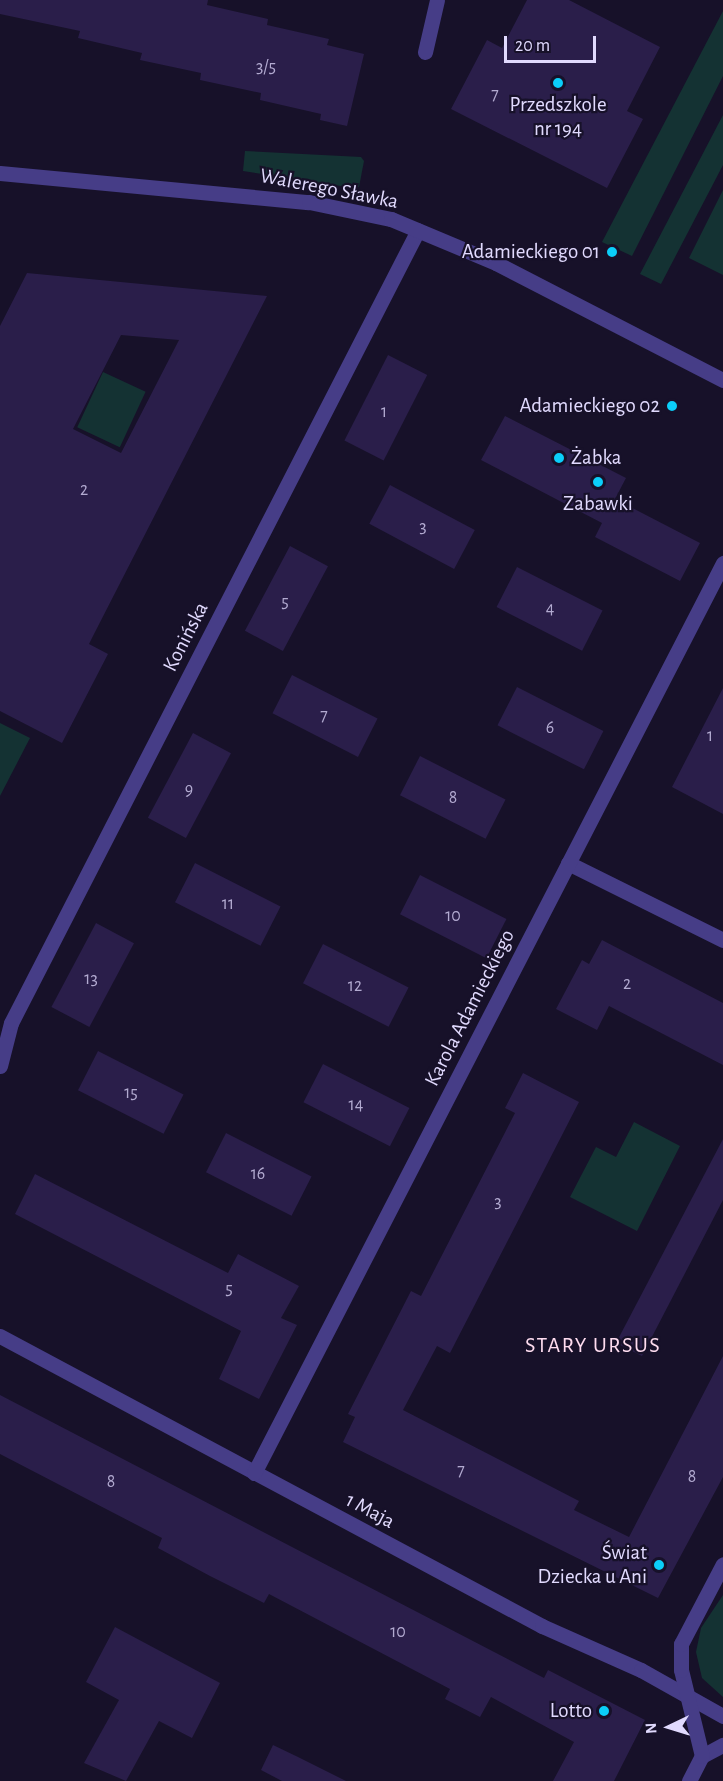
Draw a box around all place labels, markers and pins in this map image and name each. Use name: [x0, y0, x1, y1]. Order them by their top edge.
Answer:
marker: Przedszkole nr 194: [551, 76, 565, 90]
place label: Przedszkole nr 194: [509, 92, 607, 142]
place label: Adamieckiego 01: [462, 239, 600, 265]
marker: Adamieckiego 01: [605, 245, 619, 259]
place label: Adamieckiego 02: [519, 393, 660, 419]
marker: Adamieckiego 02: [665, 399, 679, 413]
place label: Żabka: [571, 445, 621, 471]
marker: Żabka: [552, 451, 566, 465]
marker: Zabawki: [591, 475, 605, 489]
place label: Zabawki: [563, 491, 633, 517]
place label: Świat Dziecka u Ani: [538, 1540, 647, 1590]
marker: Świat Dziecka u Ani: [652, 1558, 666, 1572]
place label: Lotto: [550, 1698, 592, 1724]
marker: Lotto: [597, 1704, 611, 1718]

